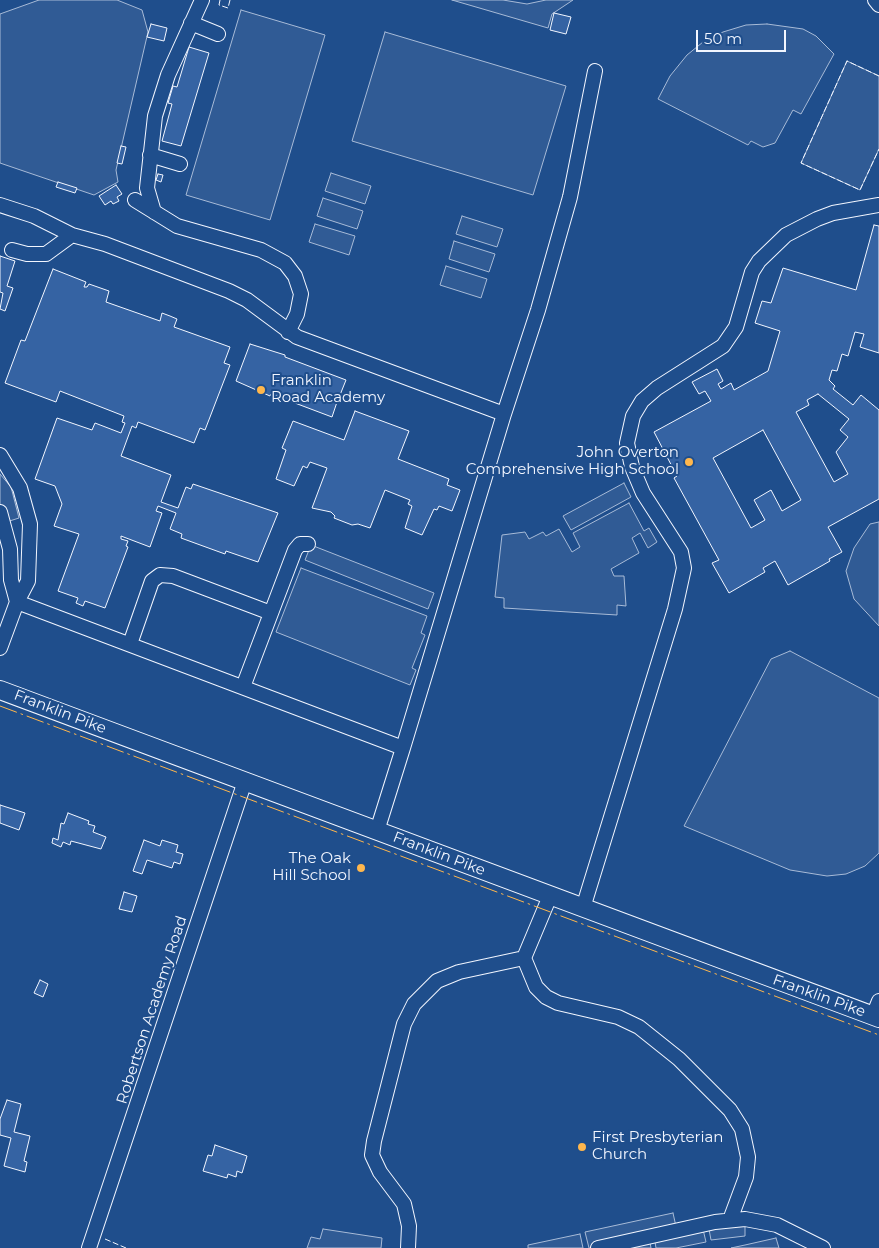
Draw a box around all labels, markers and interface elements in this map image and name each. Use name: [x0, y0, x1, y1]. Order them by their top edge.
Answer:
scale bar: [699, 20, 789, 52]
text: 50 m: [704, 29, 742, 48]
place label: Franklin Road Academy: [271, 372, 385, 407]
marker: Franklin Road Academy: [255, 384, 267, 396]
place label: John Overton Comprehensive High School: [466, 444, 679, 479]
marker: John Overton Comprehensive High School: [683, 456, 695, 468]
street label: Franklin Pike: [11, 686, 109, 738]
street label: Franklin Pike: [390, 828, 488, 880]
place label: The Oak Hill School: [272, 850, 351, 885]
marker: The Oak Hill School: [355, 862, 367, 874]
street label: Robertson Academy Road: [113, 914, 191, 1106]
street label: Franklin Pike: [770, 971, 868, 1021]
place label: First Presbyterian Church: [592, 1129, 723, 1164]
marker: First Presbyterian Church: [576, 1141, 588, 1153]

